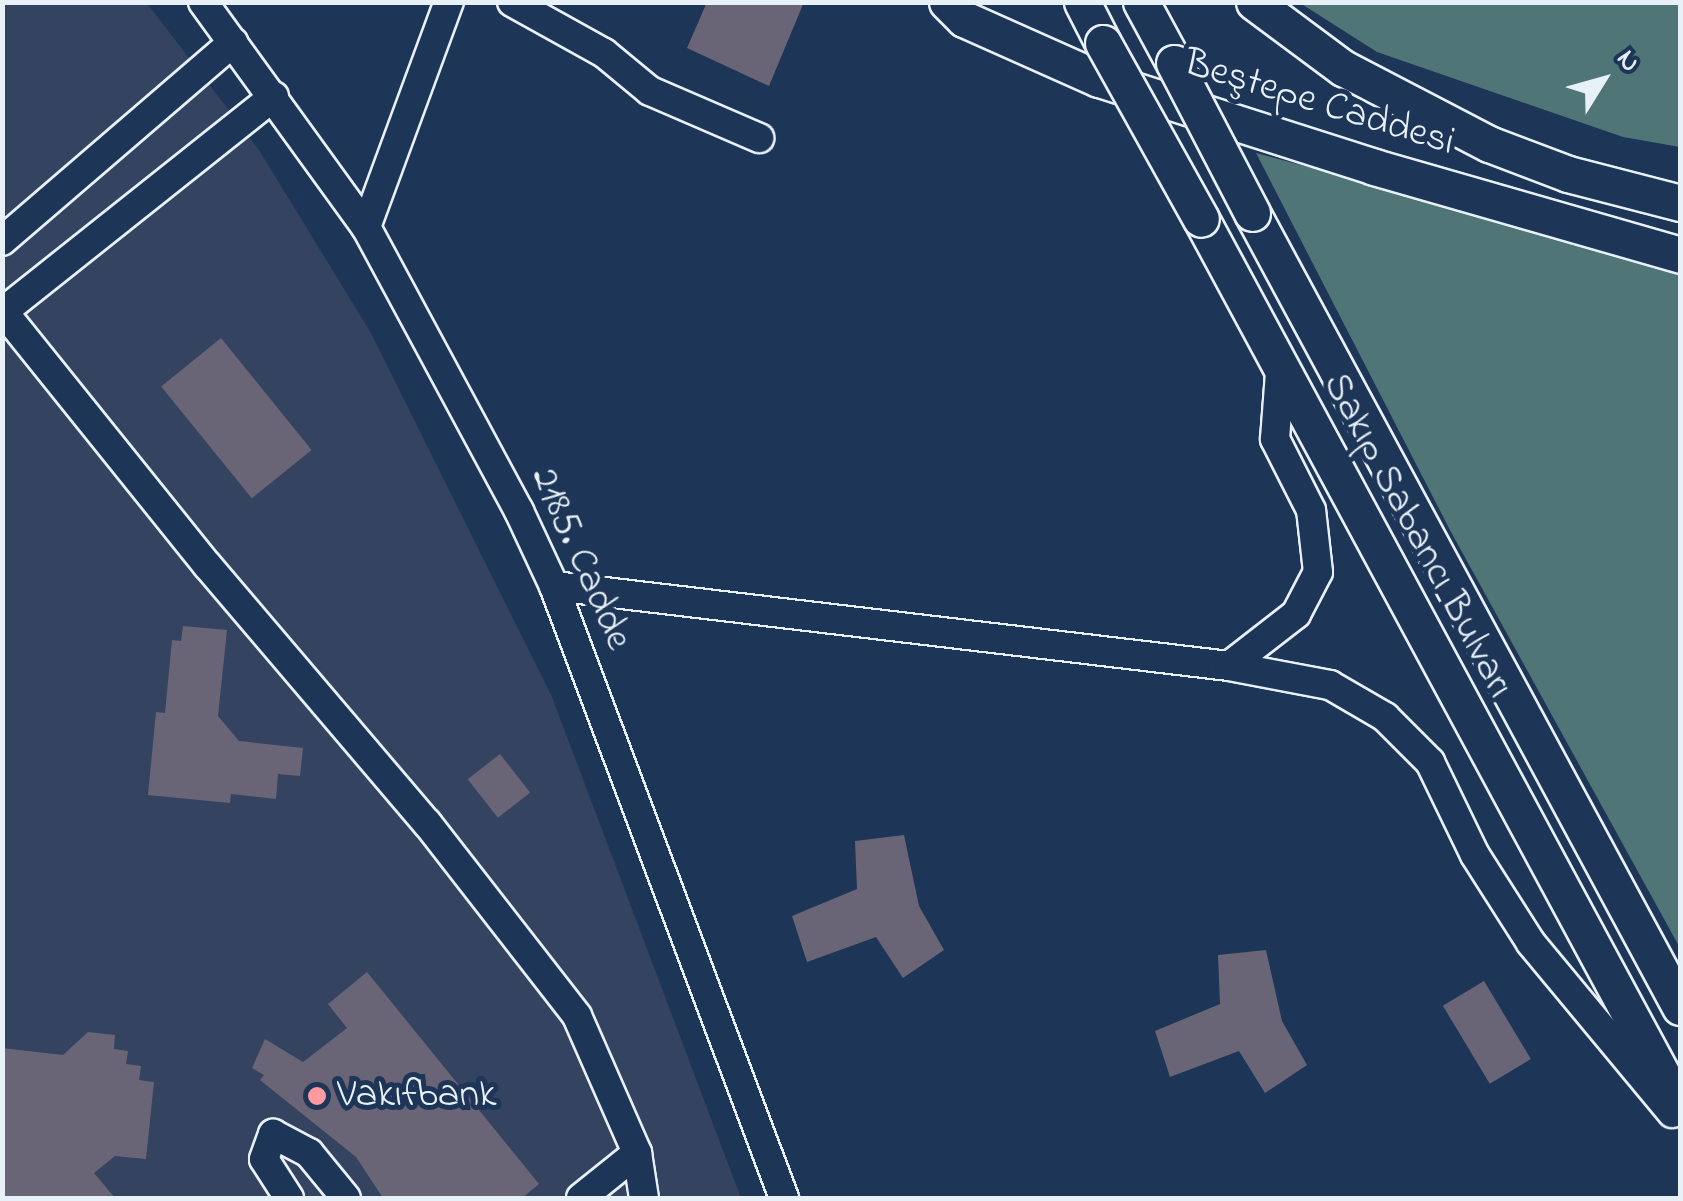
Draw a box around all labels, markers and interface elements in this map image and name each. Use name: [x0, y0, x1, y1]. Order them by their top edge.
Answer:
north arrow: [1553, 30, 1653, 130]
street label: Beştepe Caddesi: [1178, 40, 1460, 168]
text: N: [1605, 42, 1649, 82]
street label: Sakıp Sabancı Bulvarı: [1311, 365, 1523, 707]
street label: 2185. Cadde: [518, 460, 642, 658]
place label: Vakıfbank: [337, 1072, 497, 1120]
marker: Vakıfbank: [306, 1085, 328, 1107]

